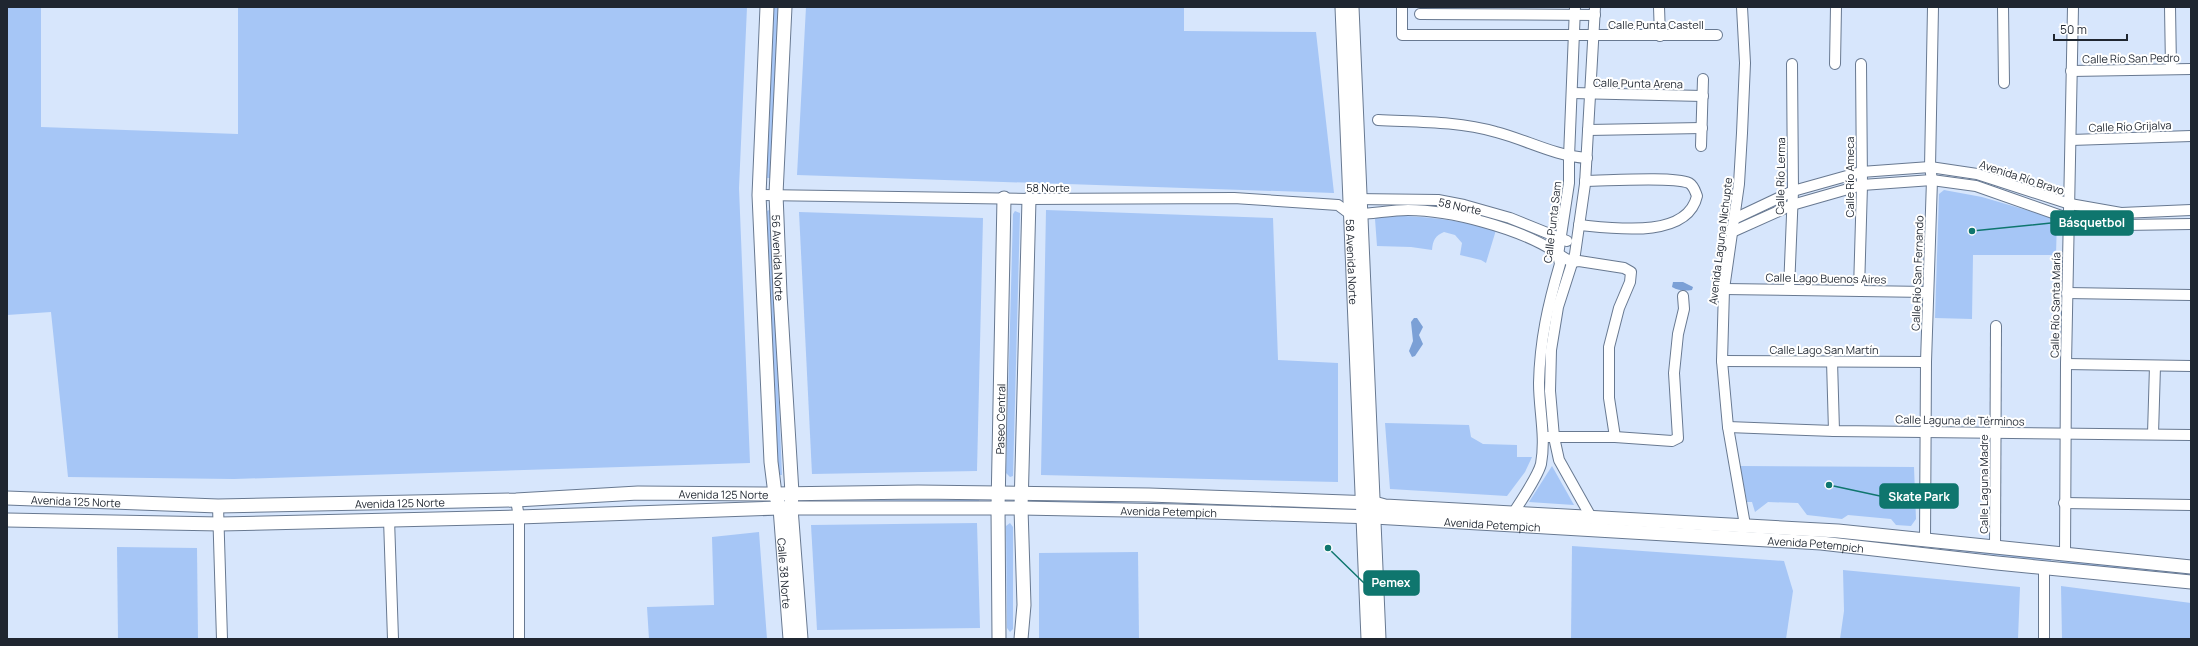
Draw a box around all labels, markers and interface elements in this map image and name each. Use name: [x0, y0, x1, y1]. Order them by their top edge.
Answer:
scale bar: [2054, 16, 2127, 42]
street label: Calle Punta Castell: [1608, 17, 1704, 32]
text: 50 m: [2060, 21, 2087, 38]
street label: Calle Río San Pedro: [2082, 50, 2180, 66]
street label: Calle Punta Arena: [1593, 75, 1683, 91]
street label: Calle Río Grijalva: [2088, 117, 2172, 135]
street label: Calle Río Lerma: [1772, 137, 1788, 215]
street label: Calle Río Ameca: [1842, 137, 1857, 217]
street label: Avenida Río Bravo: [1978, 156, 2067, 198]
street label: Avenida Laguna Nichupte: [1705, 176, 1735, 305]
street label: 58 Norte: [1026, 180, 1070, 195]
street label: Calle Punta Sam: [1540, 180, 1564, 264]
street label: 58 Norte: [1437, 194, 1483, 218]
callout: Básquetbol: [2051, 211, 2133, 235]
street label: 56 Avenida Norte: [769, 214, 788, 302]
text: Básquetbol: [2059, 214, 2125, 231]
street label: Calle Río San Fernando: [1907, 215, 1927, 331]
street label: 58 Avenida Norte: [1343, 219, 1362, 305]
street label: Calle Río Santa María: [2047, 252, 2063, 358]
street label: Calle Lago Buenos Aires: [1765, 269, 1887, 287]
street label: Calle Lago San Martín: [1769, 342, 1879, 357]
street label: Paseo Central: [992, 383, 1008, 455]
street label: Calle Laguna de Términos: [1895, 411, 2025, 429]
street label: Calle Laguna Madre: [1976, 434, 1991, 534]
callout: Skate Park: [1880, 484, 1958, 508]
street label: Avenida 125 Norte: [679, 486, 769, 501]
text: Skate Park: [1888, 488, 1950, 505]
street label: Avenida 125 Norte: [31, 491, 122, 510]
street label: Avenida 125 Norte: [355, 494, 445, 511]
street label: Avenida Petempich: [1120, 502, 1217, 520]
street label: Avenida Petempich: [1444, 514, 1541, 534]
street label: Avenida Petempich: [1767, 532, 1865, 555]
street label: Calle 38 Norte: [775, 537, 795, 610]
callout: Pemex: [1364, 571, 1419, 595]
text: Pemex: [1372, 574, 1411, 591]

